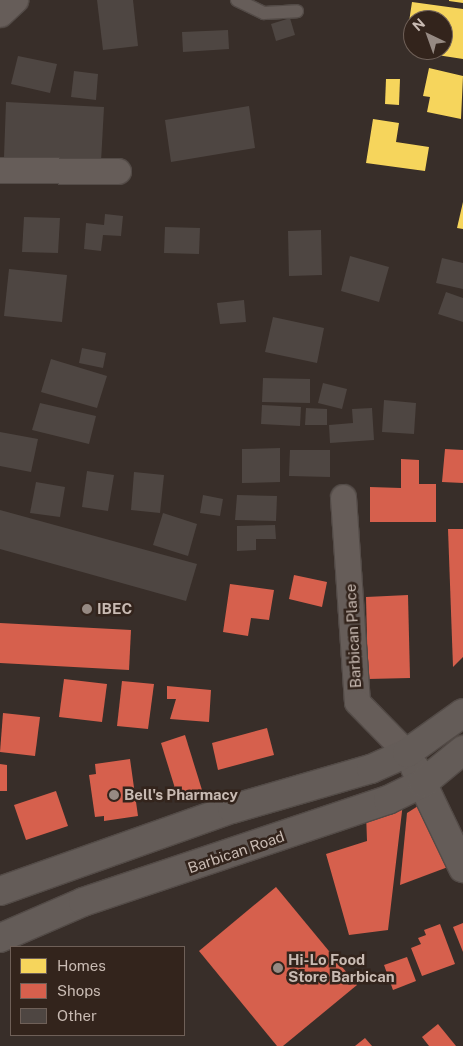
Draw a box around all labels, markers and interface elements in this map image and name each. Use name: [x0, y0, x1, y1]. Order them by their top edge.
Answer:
north arrow: [403, 10, 453, 60]
text: N: [409, 15, 428, 34]
street label: Barbican Place: [341, 583, 365, 689]
place label: IBEC: [97, 600, 132, 618]
marker: IBEC: [81, 603, 93, 615]
place label: Bell's Pharmacy: [124, 786, 238, 804]
marker: Bell's Pharmacy: [108, 789, 120, 801]
street label: Barbican Road: [185, 827, 287, 877]
legend: [10, 946, 185, 1036]
place label: Hi-Lo Food Store Barbican: [288, 950, 395, 985]
text: Homes: [57, 957, 106, 974]
marker: Hi-Lo Food Store Barbican: [272, 962, 284, 974]
text: Shops: [57, 982, 101, 999]
text: Other: [57, 1007, 97, 1024]

